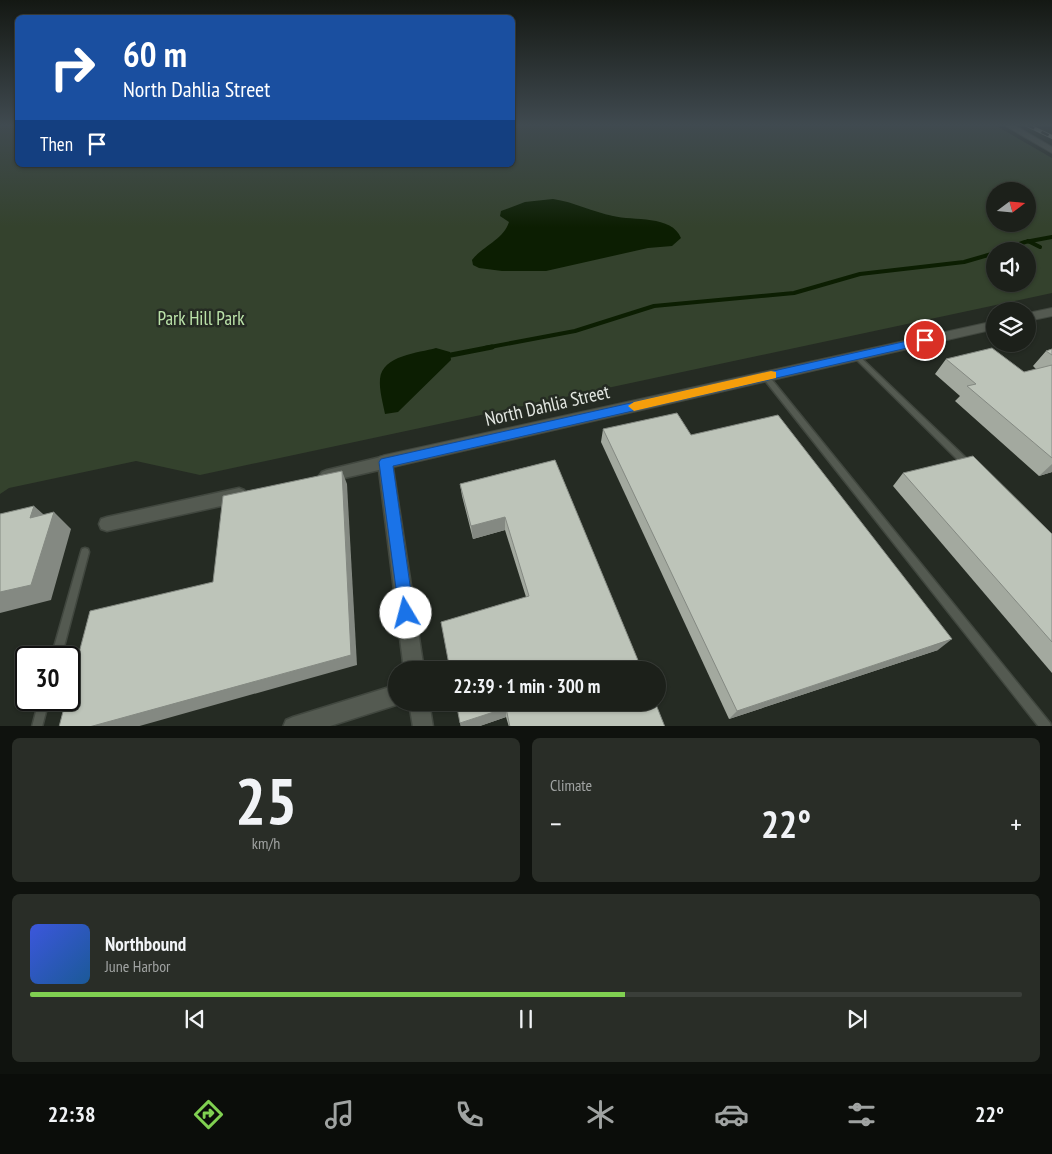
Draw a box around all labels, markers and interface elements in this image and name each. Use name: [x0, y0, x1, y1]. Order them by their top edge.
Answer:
text: 60 m: [123, 31, 187, 77]
icon: right: [40, 35, 105, 100]
text: North Dahlia Street: [123, 75, 270, 103]
icon: arrive: [83, 130, 111, 158]
text: Then: [40, 132, 73, 156]
north arrow: [986, 182, 1036, 232]
map controls: [986, 182, 1036, 352]
button: sound: [986, 242, 1036, 292]
button: layers: [986, 302, 1036, 352]
park label: Park Hill Park: [157, 306, 245, 330]
pin: [904, 319, 946, 361]
icon: arrive: [911, 326, 939, 354]
street label: North Dahlia Street: [482, 379, 612, 431]
position arrow: [379, 586, 431, 638]
speed limit sign: 30: [15, 646, 80, 711]
text: 22:39 · 1 min · 300 m: [454, 674, 600, 698]
text: 25: [235, 758, 297, 842]
text: Climate: [550, 775, 592, 795]
text: 22°: [761, 799, 811, 848]
text: −: [550, 805, 562, 842]
text: +: [1010, 805, 1022, 842]
text: km/h: [252, 833, 280, 853]
text: Northbound: [105, 932, 186, 956]
text: June Harbor: [105, 956, 170, 976]
icon: previous: [181, 1005, 209, 1033]
icon: pause: [512, 1005, 540, 1033]
icon: next: [843, 1005, 871, 1033]
icon: directions: [191, 1097, 226, 1132]
icon: music: [322, 1097, 357, 1132]
icon: phone: [452, 1097, 487, 1132]
icon: climate: [583, 1097, 618, 1132]
icon: car: [714, 1097, 749, 1132]
icon: filters: [844, 1097, 879, 1132]
text: 22:38: [48, 1100, 95, 1128]
text: 22°: [975, 1100, 1004, 1128]

